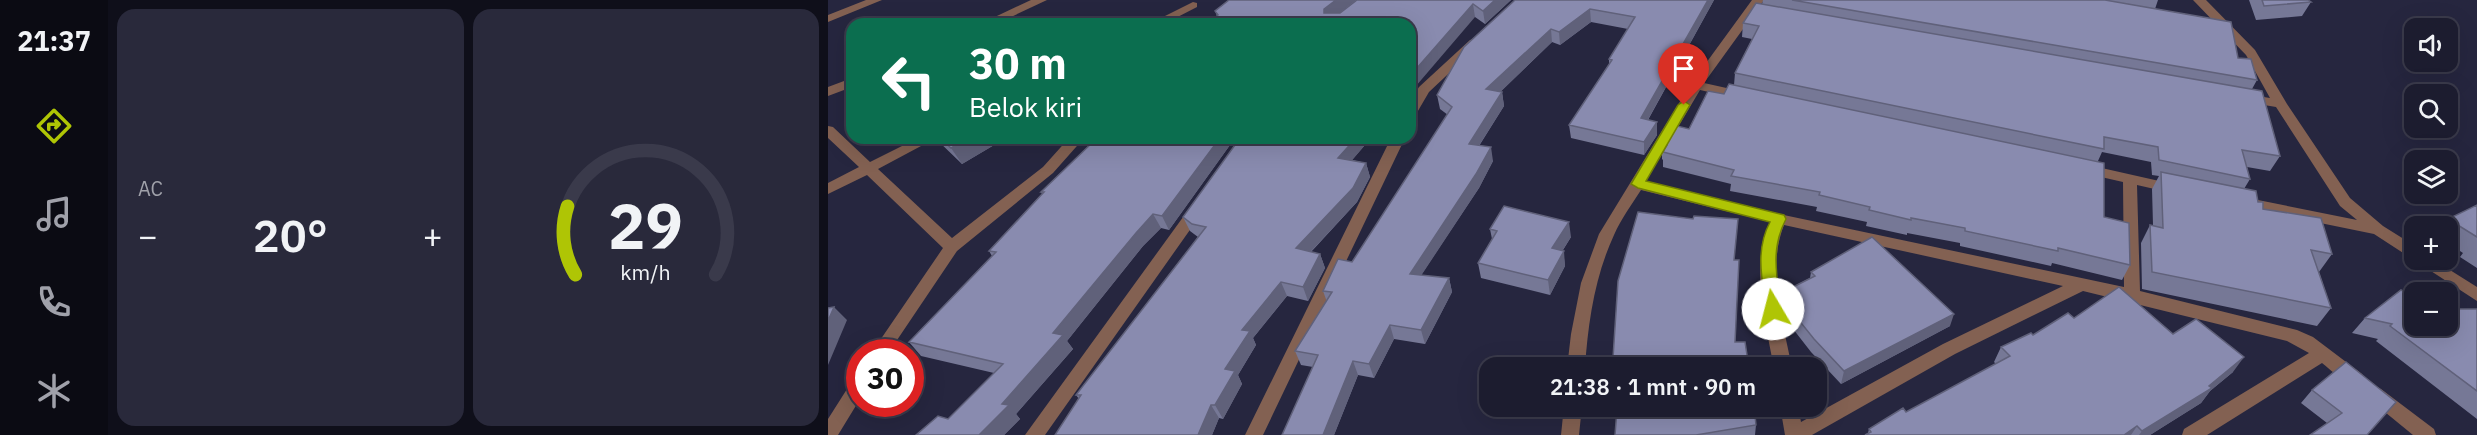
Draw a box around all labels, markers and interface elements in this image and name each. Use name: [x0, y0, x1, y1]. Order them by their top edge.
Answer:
map controls: [2404, 18, 2458, 336]
button: sound: [2404, 18, 2458, 72]
text: 21:37: [17, 23, 91, 58]
text: 30 m: [969, 36, 1067, 91]
icon: left: [870, 42, 948, 120]
pin: [1658, 43, 1709, 105]
icon: arrive: [1667, 52, 1700, 85]
button: search: [2404, 84, 2458, 138]
text: Belok kiri: [969, 89, 1082, 124]
icon: directions: [33, 105, 75, 147]
button: layers: [2404, 150, 2458, 204]
text: AC: [138, 175, 163, 202]
text: 29: [608, 185, 683, 266]
icon: music: [33, 193, 75, 235]
text: 20°: [253, 206, 328, 264]
text: −: [138, 214, 158, 257]
text: +: [423, 214, 442, 257]
button: +: [2404, 216, 2458, 270]
text: km/h: [621, 258, 671, 286]
position arrow: [1741, 277, 1805, 341]
icon: phone: [33, 281, 75, 323]
button: −: [2404, 282, 2458, 336]
speed limit sign: 30: [846, 339, 924, 417]
icon: climate: [33, 370, 75, 412]
text: 21:38 · 1 mnt · 90 m: [1550, 372, 1756, 401]

